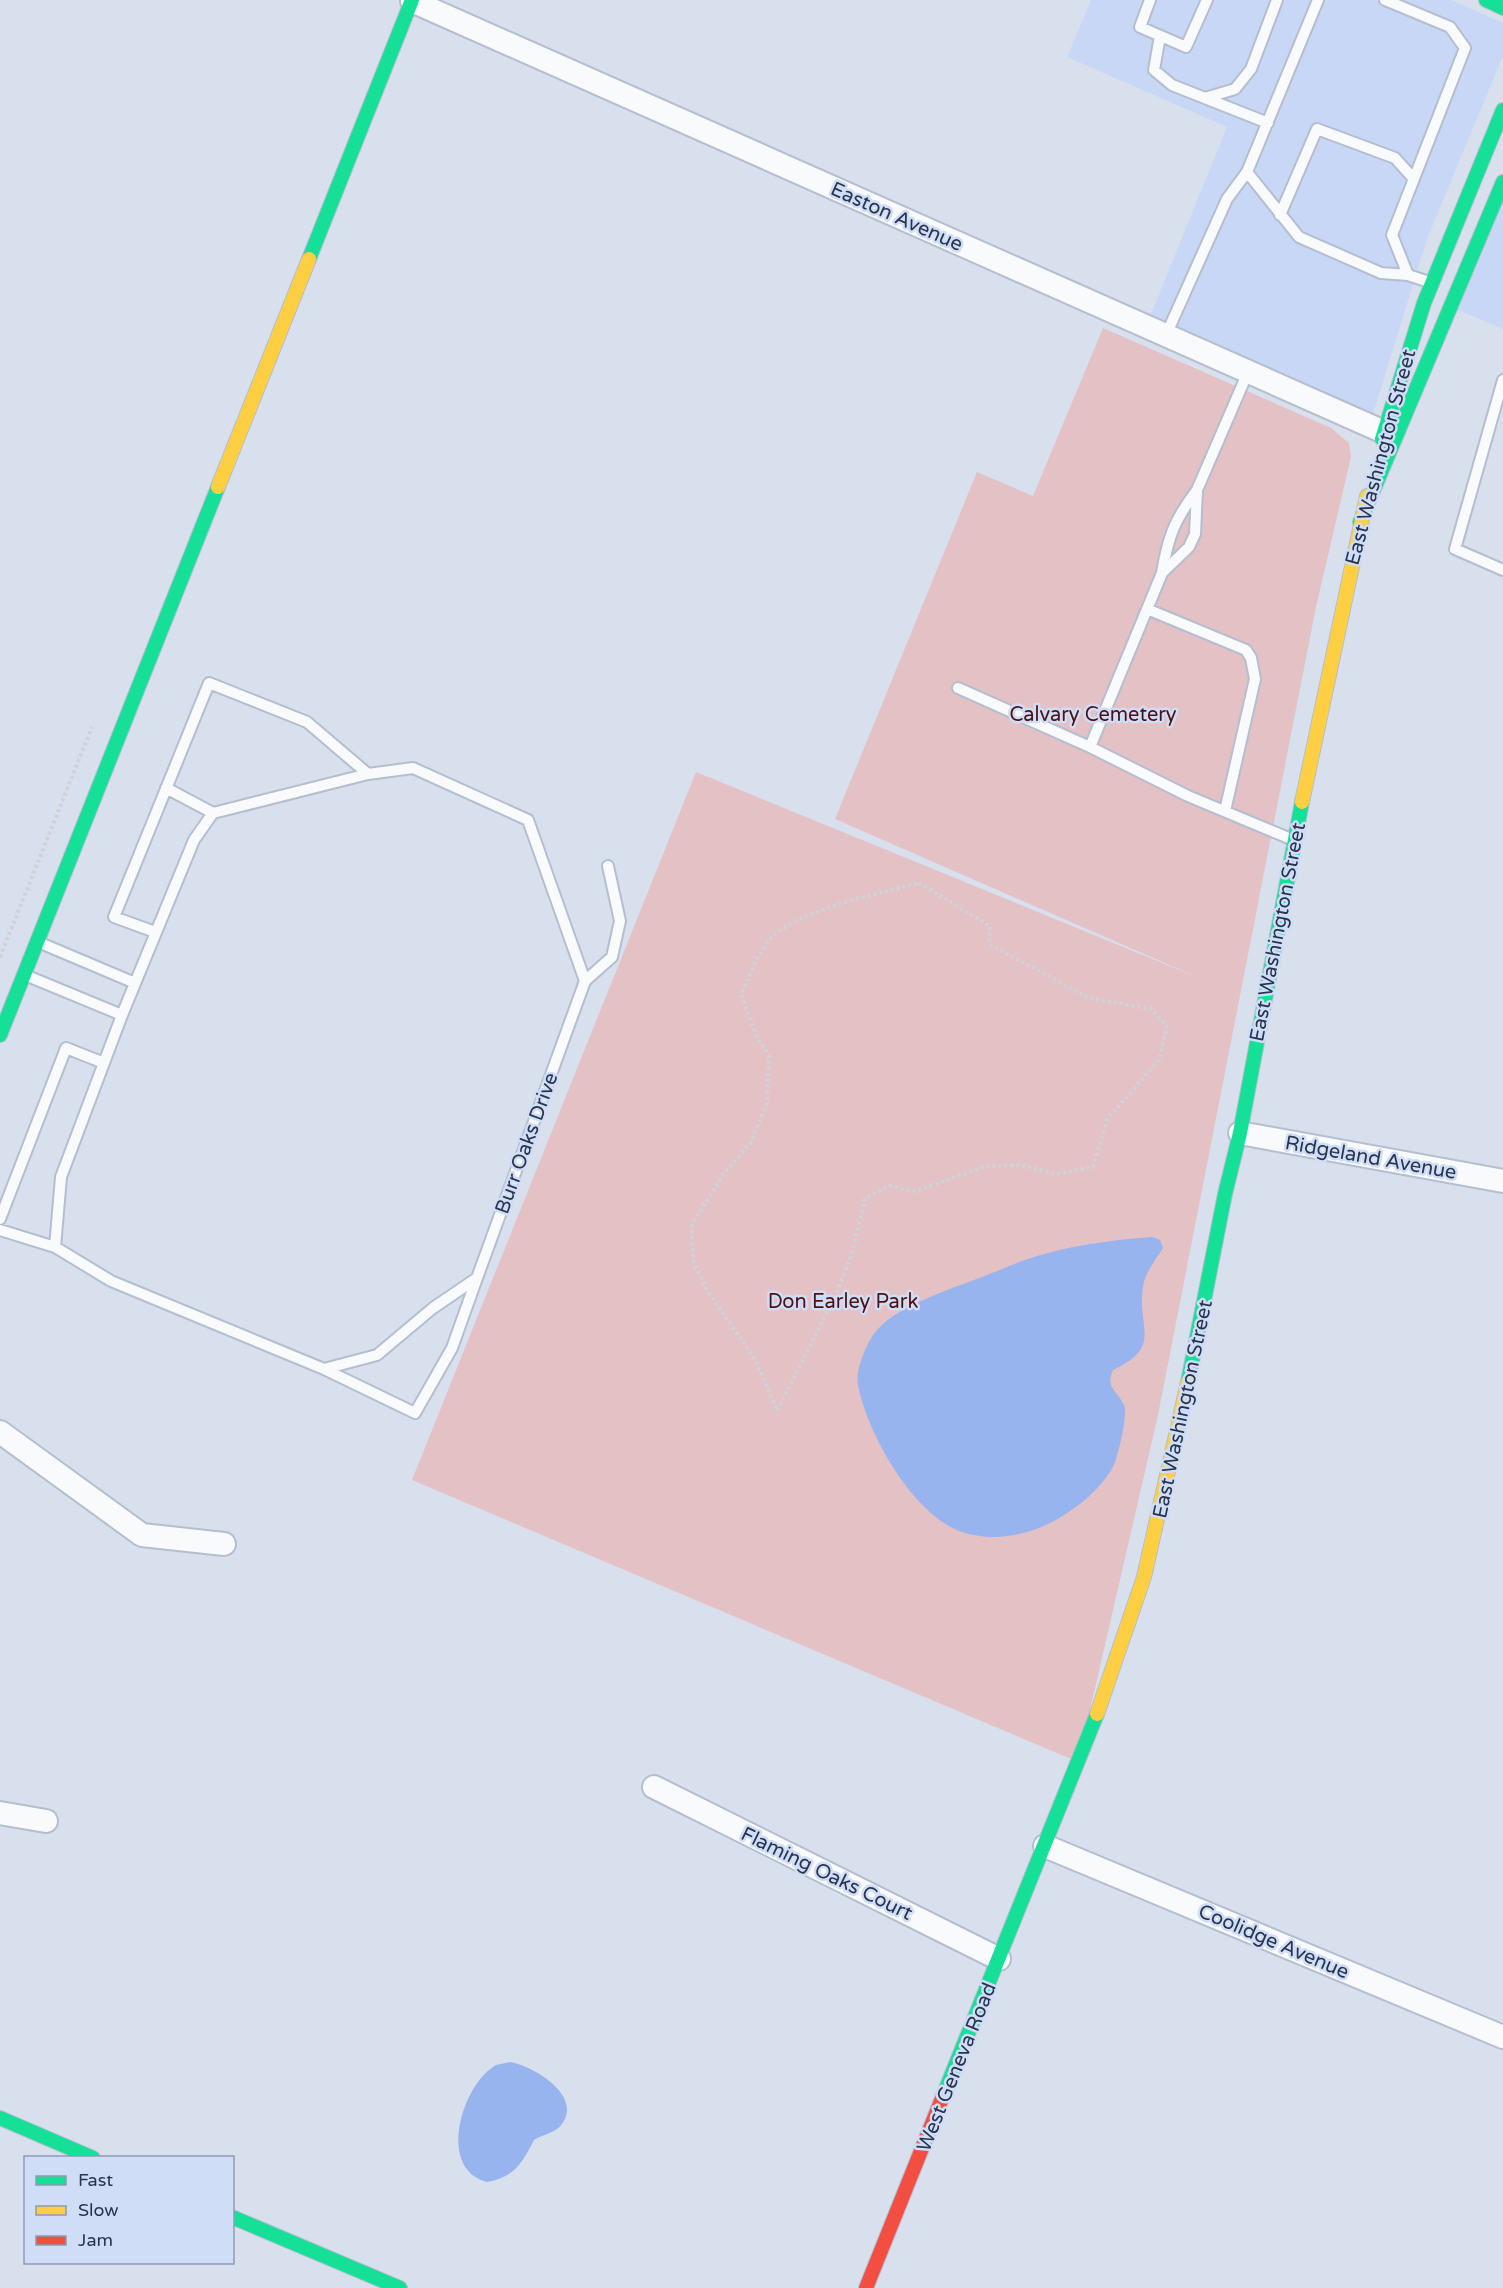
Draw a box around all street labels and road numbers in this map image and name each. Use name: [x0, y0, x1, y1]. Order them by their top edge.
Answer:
street label: Easton Avenue: [827, 177, 966, 257]
street label: East Washington Street: [1341, 346, 1421, 568]
street label: East Washington Street: [1245, 820, 1311, 1044]
street label: Burr Oaks Drive: [490, 1069, 564, 1217]
street label: Ridgeland Avenue: [1283, 1131, 1458, 1185]
street label: East Washington Street: [1148, 1297, 1218, 1521]
street label: Flaming Oaks Court: [737, 1822, 916, 1926]
street label: Coolidge Avenue: [1195, 1899, 1352, 1984]
street label: West Geneva Road: [912, 1979, 1002, 2155]

